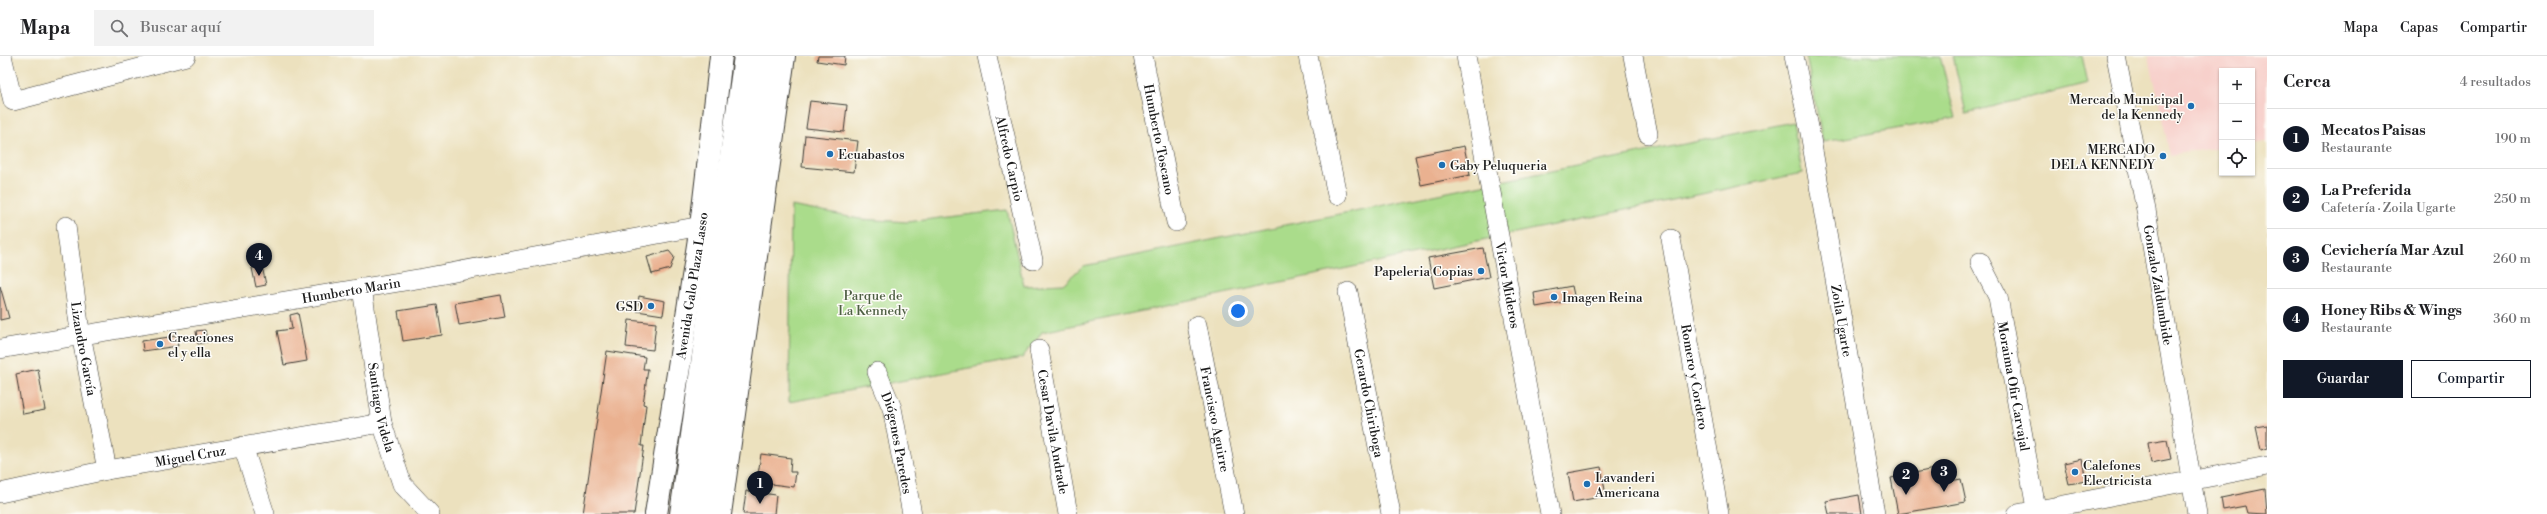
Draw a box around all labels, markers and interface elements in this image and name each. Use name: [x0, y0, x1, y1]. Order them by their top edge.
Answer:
search box: [94, 10, 374, 46]
text: Mapa: [20, 16, 70, 40]
icon: search: [108, 17, 130, 39]
text: Buscar aquí: [140, 18, 221, 37]
text: Mapa: [2343, 19, 2378, 37]
text: Capas: [2400, 19, 2438, 37]
text: Compartir: [2460, 19, 2527, 37]
map controls: [2219, 68, 2255, 176]
button: +: [2219, 68, 2255, 104]
text: Cerca: [2283, 71, 2331, 93]
text: 4 resultados: [2460, 74, 2531, 90]
street label: Humberto Toscano: [1140, 83, 1177, 196]
place label: Mercado Municipal de la Kennedy: [2069, 92, 2184, 123]
marker: Mercado Municipal de la Kennedy: [2186, 101, 2196, 111]
button: −: [2219, 104, 2255, 140]
street label: Alfredo Carpio: [991, 113, 1027, 203]
text: Mecatos Paisas: [2321, 121, 2426, 140]
text: 1: [2293, 131, 2299, 147]
text: 190 m: [2495, 131, 2531, 147]
button: locate: [2219, 140, 2255, 176]
text: Restaurante: [2321, 140, 2392, 156]
place label: MERCADO DELA KENNEDY: [2051, 142, 2156, 173]
place label: Ecuabastos: [838, 147, 905, 163]
marker: Ecuabastos: [825, 149, 835, 159]
marker: MERCADO DELA KENNEDY: [2158, 151, 2168, 161]
place label: Gaby Peluqueria: [1450, 158, 1547, 174]
marker: Gaby Peluqueria: [1437, 160, 1447, 170]
text: La Preferida: [2321, 181, 2411, 200]
text: 2: [2292, 191, 2300, 207]
text: 250 m: [2494, 191, 2531, 207]
text: Cafetería · Zoila Ugarte: [2321, 200, 2456, 216]
street label: Avenida Galo Plaza Lasso: [673, 211, 712, 362]
street label: Gonzalo Zaldumbide: [2140, 224, 2176, 347]
street label: Victor Mideros: [1491, 240, 1523, 330]
text: Cevichería Mar Azul: [2321, 241, 2464, 260]
pin: 4: [246, 243, 272, 276]
text: 3: [2292, 251, 2300, 267]
text: 260 m: [2493, 251, 2531, 267]
text: Restaurante: [2321, 260, 2392, 276]
place label: Papeleria Copias: [1374, 264, 1473, 280]
marker: Papeleria Copias: [1476, 266, 1486, 276]
street label: Humberto Marin: [301, 275, 402, 307]
street label: Zoila Ugarte: [1827, 284, 1855, 359]
park label: Parque de La Kennedy: [838, 288, 909, 319]
place label: Imagen Reina: [1562, 290, 1643, 306]
marker: Imagen Reina: [1549, 292, 1559, 302]
place label: GSD: [616, 299, 643, 315]
street label: Lizandro García: [67, 301, 100, 398]
marker: GSD: [646, 301, 656, 311]
your location: [1228, 301, 1248, 321]
text: Honey Ribs & Wings: [2321, 301, 2462, 320]
text: 4: [2292, 311, 2300, 327]
text: 360 m: [2493, 311, 2531, 327]
street label: Moraima Ofir Carvajal: [1994, 320, 2033, 453]
text: Restaurante: [2321, 320, 2392, 336]
street label: Romero y Cordero: [1677, 323, 1711, 431]
place label: Creaciones el y ella: [168, 330, 234, 361]
marker: Creaciones el y ella: [155, 339, 165, 349]
street label: Gerardo Chiriboga: [1350, 347, 1387, 459]
button: Guardar: [2283, 360, 2403, 398]
button: Compartir: [2411, 360, 2531, 398]
street label: Santiago Videla: [364, 362, 398, 455]
street label: Francisco Aguirre: [1196, 365, 1233, 474]
street label: Cesar Davila Andrade: [1034, 368, 1071, 496]
street label: Diógenes Paredes: [877, 390, 915, 496]
street label: Miguel Cruz: [154, 443, 227, 471]
place label: Calefones Electricista: [2083, 458, 2152, 489]
pin: 3: [1931, 459, 1957, 492]
pin: 2: [1893, 462, 1919, 495]
marker: Calefones Electricista: [2070, 467, 2080, 477]
place label: Lavanderi Americana: [1594, 470, 1660, 501]
pin: 1: [747, 471, 773, 504]
marker: Lavanderi Americana: [1582, 479, 1592, 489]

